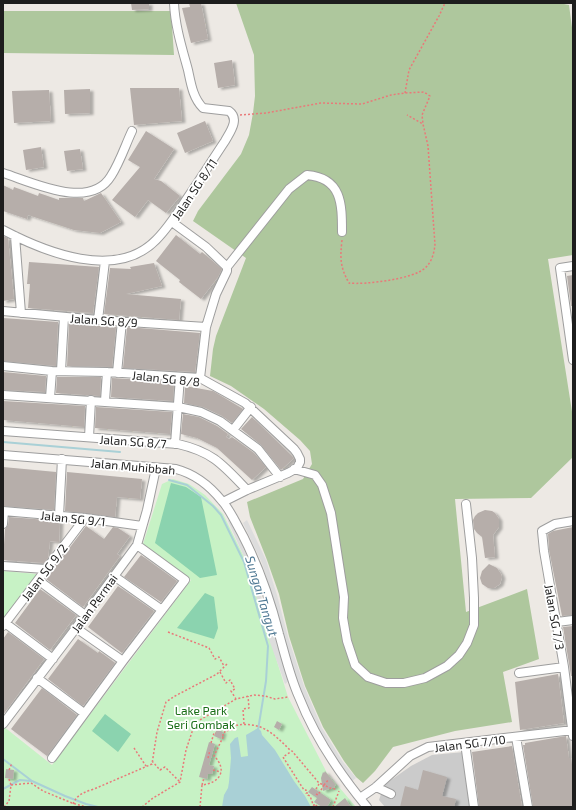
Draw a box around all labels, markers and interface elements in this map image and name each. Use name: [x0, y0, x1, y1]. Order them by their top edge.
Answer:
street label: Jalan SG 8/11: [168, 156, 220, 222]
street label: Jalan SG 8/9: [70, 311, 138, 329]
street label: Jalan SG 8/8: [131, 367, 201, 389]
street label: Jalan SG 8/7: [99, 432, 167, 450]
street label: Jalan Muhibbah: [90, 455, 176, 477]
street label: Jalan SG 9/1: [40, 508, 106, 528]
street label: Jalan SG 9/2: [18, 541, 70, 603]
water label: Sungai Tangut: [242, 554, 282, 638]
street label: Jalan Permai: [68, 571, 120, 635]
street label: Jalan SG 7/3: [542, 583, 568, 651]
park label: Lake Park Seri Gombak: [167, 703, 235, 731]
street label: Jalan SG 7/10: [434, 732, 506, 754]

